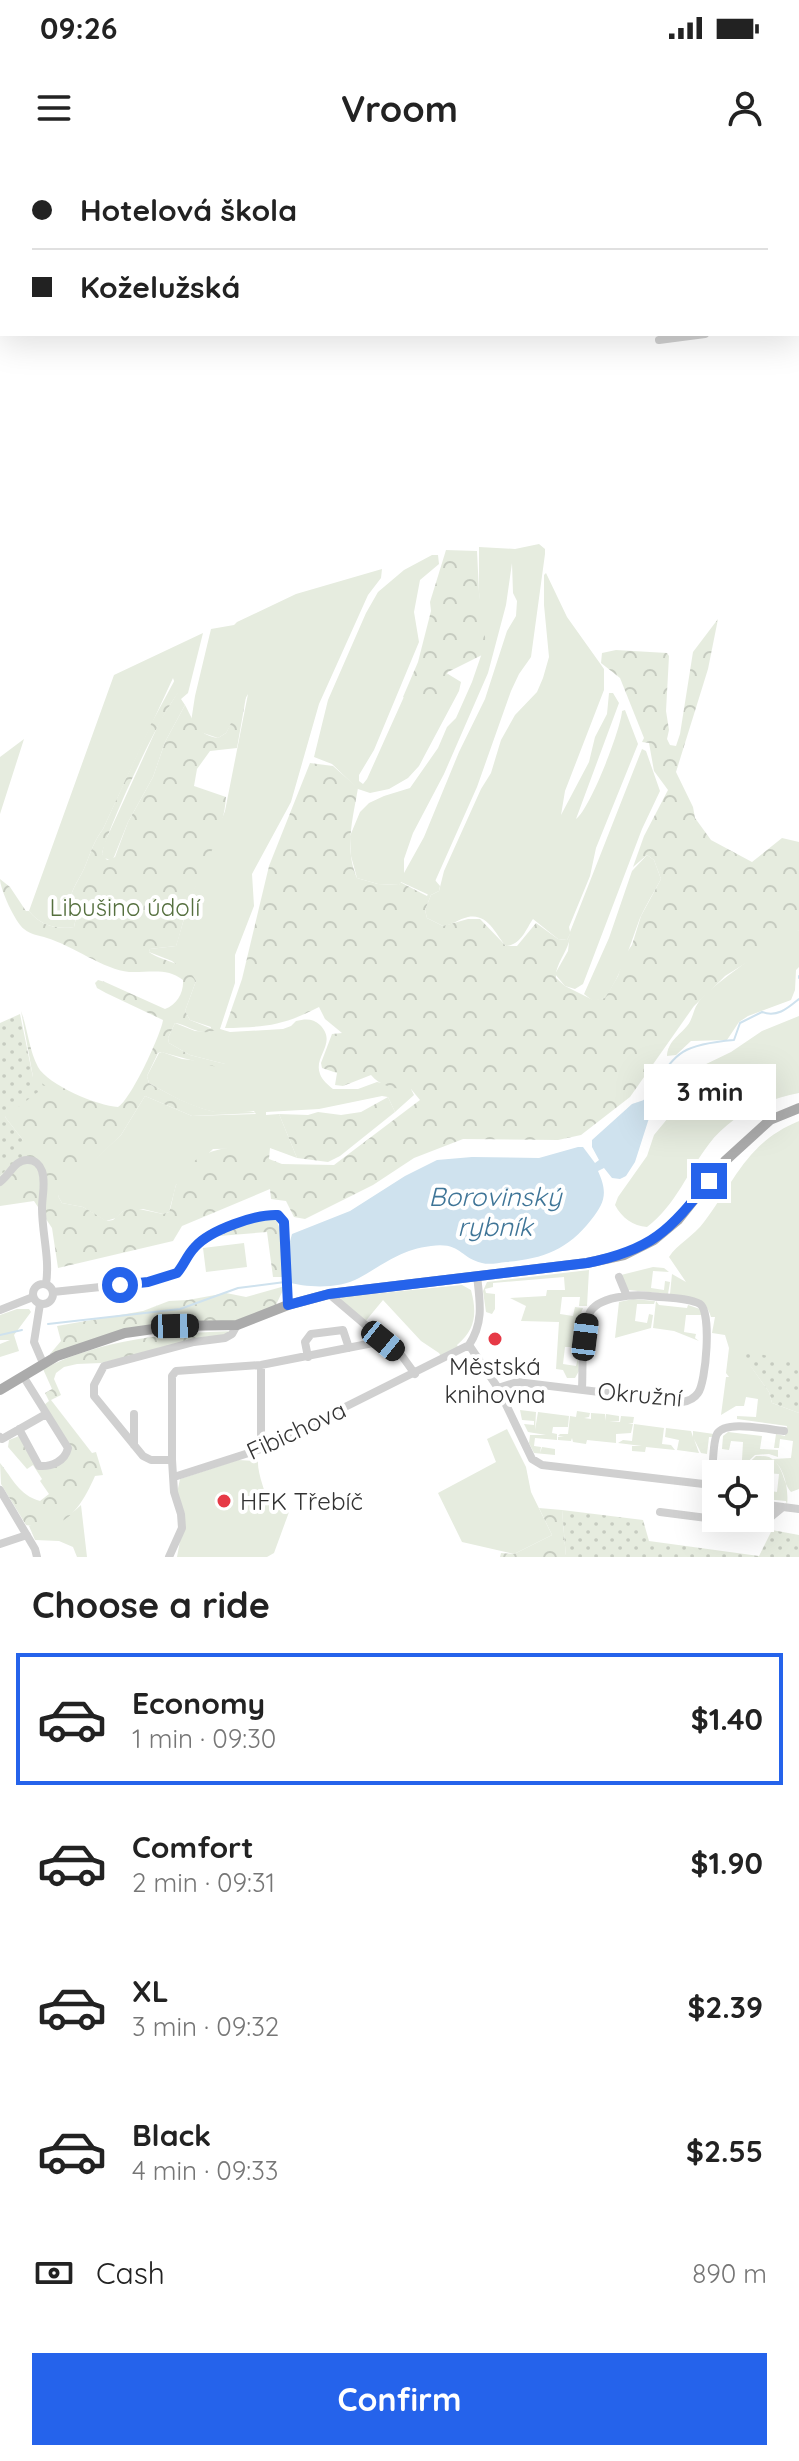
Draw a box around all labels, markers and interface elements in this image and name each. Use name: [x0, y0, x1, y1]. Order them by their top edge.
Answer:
text: 09:26: [40, 9, 117, 47]
icon: menu: [32, 86, 76, 130]
text: Vroom: [341, 86, 458, 131]
icon: person: [723, 86, 767, 130]
text: Hotelová škola: [80, 191, 297, 229]
text: Koželužská: [80, 268, 240, 306]
park label: Libušino údolí: [50, 892, 201, 922]
callout: 3 min: [643, 1065, 775, 1121]
text: 3 min: [677, 1075, 743, 1108]
route end: [691, 1163, 727, 1199]
water label: Borovinský rybník: [429, 1180, 563, 1243]
route start: [102, 1267, 138, 1303]
car: [570, 1312, 600, 1362]
car: [151, 1314, 199, 1338]
car: [357, 1317, 409, 1365]
marker: Městská knihovna: [486, 1330, 504, 1348]
place label: Městská knihovna: [445, 1351, 545, 1409]
street label: Okružní: [597, 1375, 684, 1413]
street label: Fibichova: [242, 1394, 350, 1466]
map controls: [702, 1460, 774, 1532]
button: locate: [702, 1460, 774, 1532]
place label: HFK Třebíč: [240, 1486, 363, 1516]
marker: HFK Třebíč: [215, 1492, 233, 1510]
text: Choose a ride: [32, 1582, 270, 1627]
icon: car: [36, 1683, 108, 1755]
text: Economy: [132, 1684, 265, 1722]
text: $1.40: [691, 1700, 763, 1738]
text: 1 min · 09:30: [132, 1722, 276, 1755]
icon: car: [36, 1827, 108, 1899]
text: Comfort: [132, 1828, 253, 1866]
text: $1.90: [690, 1844, 763, 1882]
text: 2 min · 09:31: [132, 1866, 275, 1899]
icon: car: [36, 1971, 108, 2043]
text: XL: [132, 1972, 169, 2010]
text: $2.39: [687, 1988, 763, 2026]
text: 3 min · 09:32: [132, 2010, 279, 2043]
icon: car: [36, 2115, 108, 2187]
text: Black: [132, 2116, 211, 2154]
text: $2.55: [686, 2132, 763, 2170]
text: 4 min · 09:33: [132, 2154, 278, 2187]
icon: cash: [32, 2251, 76, 2295]
text: Cash: [96, 2254, 165, 2292]
text: 890 m: [692, 2257, 767, 2290]
button: Confirm: [32, 2353, 767, 2445]

